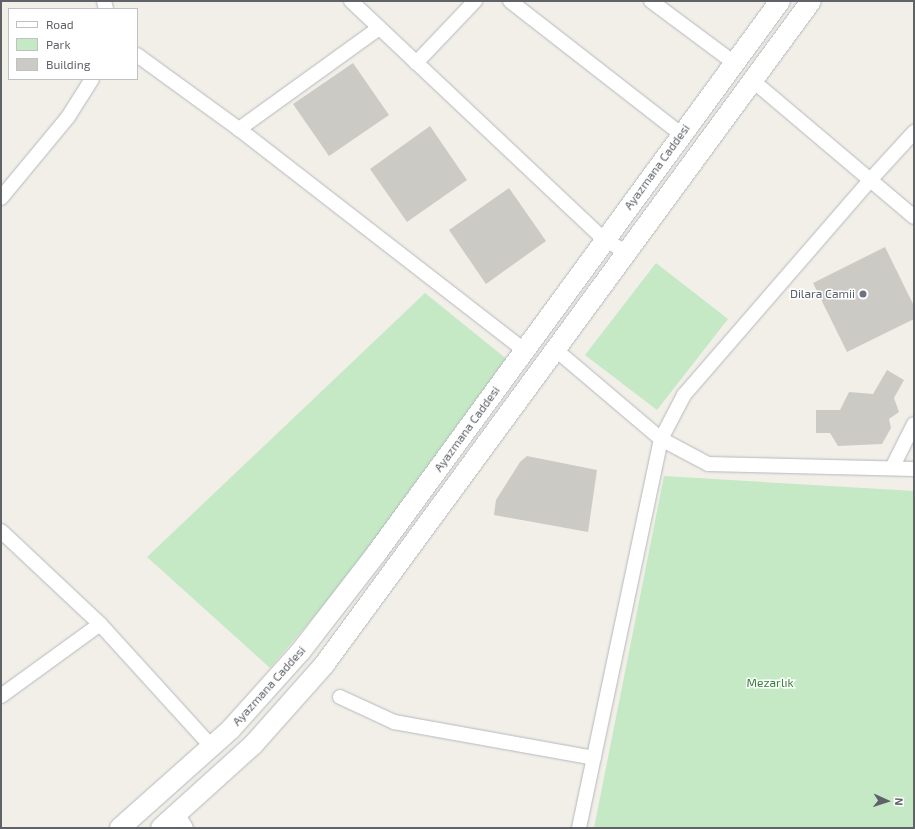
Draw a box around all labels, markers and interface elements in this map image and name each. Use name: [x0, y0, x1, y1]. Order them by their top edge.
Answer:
legend: [8, 8, 138, 80]
text: Road: [46, 17, 74, 31]
text: Park: [46, 37, 71, 51]
text: Building: [46, 57, 90, 71]
street label: Ayazmana Caddesi: [621, 121, 693, 213]
place label: Dilara Camii: [790, 287, 855, 301]
marker: Dilara Camii: [858, 289, 868, 299]
street label: Ayazmana Caddesi: [431, 383, 503, 475]
street label: Ayazmana Caddesi: [229, 643, 309, 729]
park label: Mezarlık: [746, 676, 794, 690]
north arrow: [867, 781, 907, 821]
text: N: [893, 797, 906, 806]

